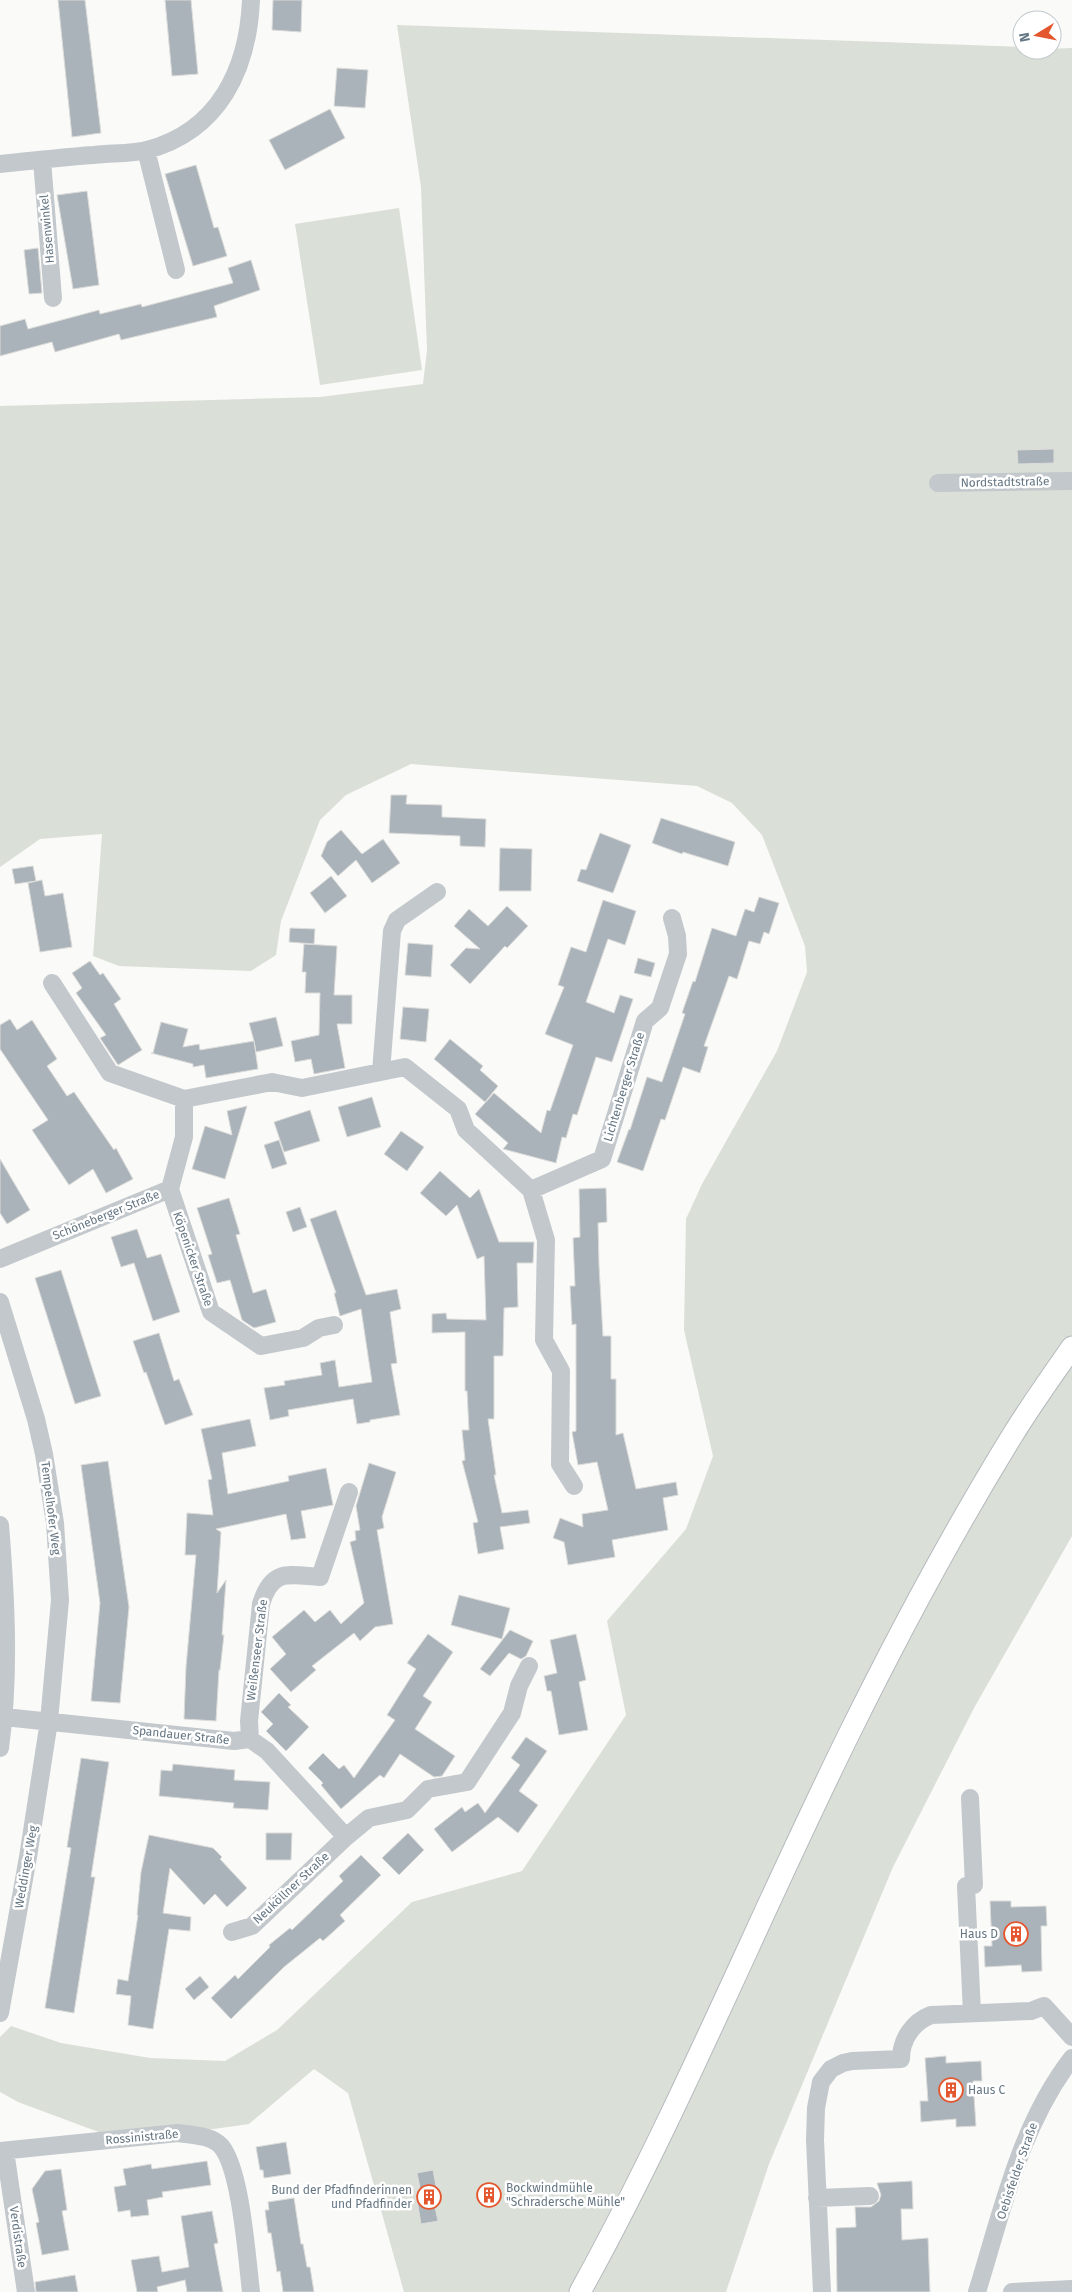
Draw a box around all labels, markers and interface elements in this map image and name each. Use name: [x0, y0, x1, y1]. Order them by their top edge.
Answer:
north arrow: [1012, 10, 1062, 60]
text: N: [1016, 31, 1034, 43]
street label: Hasenwinkel: [37, 194, 57, 264]
street label: Nordstadtstraße: [960, 474, 1050, 490]
street label: Lichtenberger Straße: [601, 1031, 647, 1143]
street label: Schöneberger Straße: [51, 1187, 161, 1243]
street label: Köpenicker Straße: [170, 1210, 216, 1308]
street label: Tempelhofer Weg: [38, 1460, 64, 1556]
street label: Weißenseer Straße: [244, 1598, 270, 1702]
street label: Spandauer Straße: [132, 1723, 230, 1747]
street label: Weddinger Weg: [12, 1824, 40, 1910]
street label: Neuköllner Straße: [250, 1849, 332, 1927]
building icon: Haus D: [1003, 1921, 1029, 1947]
place label: Haus D: [960, 1927, 998, 1941]
building icon: Haus C: [938, 2077, 964, 2103]
place label: Haus C: [968, 2083, 1005, 2097]
street label: Oebisfelder Straße: [994, 2121, 1040, 2221]
street label: Rossinistraße: [105, 2127, 179, 2147]
place label: Bockwindmühle "Schradersche Mühle": [506, 2181, 625, 2209]
building icon: Bockwindmühle "Schradersche Mühle": [476, 2182, 502, 2208]
place label: Bund der Pfadfinderinnen und Pfadfinder: [271, 2183, 412, 2211]
building icon: Bund der Pfadfinderinnen und Pfadfinder: [416, 2184, 442, 2210]
street label: Verdistraße: [7, 2205, 29, 2269]

